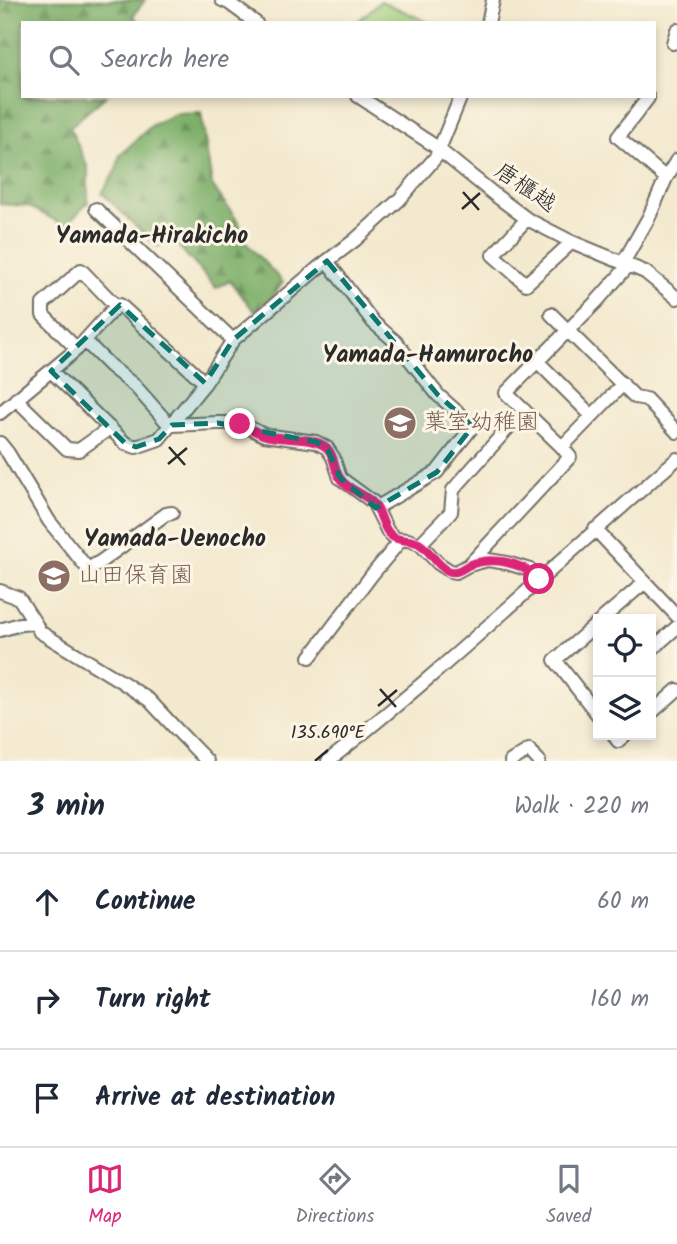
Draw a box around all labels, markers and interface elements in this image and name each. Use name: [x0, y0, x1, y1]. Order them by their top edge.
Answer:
search box: [21, 21, 656, 98]
text: Search here: [101, 39, 229, 81]
icon: search: [45, 41, 83, 79]
street label: 唐櫃越: [486, 154, 564, 222]
district label: Yamada-Hirakicho: [56, 217, 248, 256]
district label: Yamada-Hamurocho: [323, 336, 533, 375]
school or university icon: 葉室幼稚園: [381, 404, 419, 442]
place label: 葉室幼稚園: [424, 405, 539, 441]
route end: [224, 408, 255, 439]
district label: Yamada-Uenocho: [84, 520, 266, 559]
school or university icon: 山田保育園: [35, 557, 73, 595]
place label: 山田保育園: [78, 558, 193, 594]
route start: [523, 563, 554, 594]
map controls: [593, 614, 656, 740]
button: locate: [593, 614, 656, 677]
button: layers: [593, 677, 656, 740]
text: 135.690°E: [291, 719, 366, 748]
text: 3 min: [28, 783, 105, 831]
text: Walk · 220 m: [514, 789, 649, 825]
text: Continue: [95, 881, 196, 923]
icon: ahead: [28, 883, 66, 921]
text: 60 m: [597, 884, 649, 920]
text: Turn right: [95, 979, 211, 1021]
icon: right: [28, 981, 66, 1019]
text: 160 m: [590, 982, 649, 1018]
text: Arrive at destination: [95, 1077, 335, 1119]
icon: arrive: [28, 1079, 66, 1117]
tab: Map: [86, 1160, 124, 1232]
tab: Directions: [296, 1160, 374, 1232]
tab: Saved: [546, 1160, 591, 1232]

